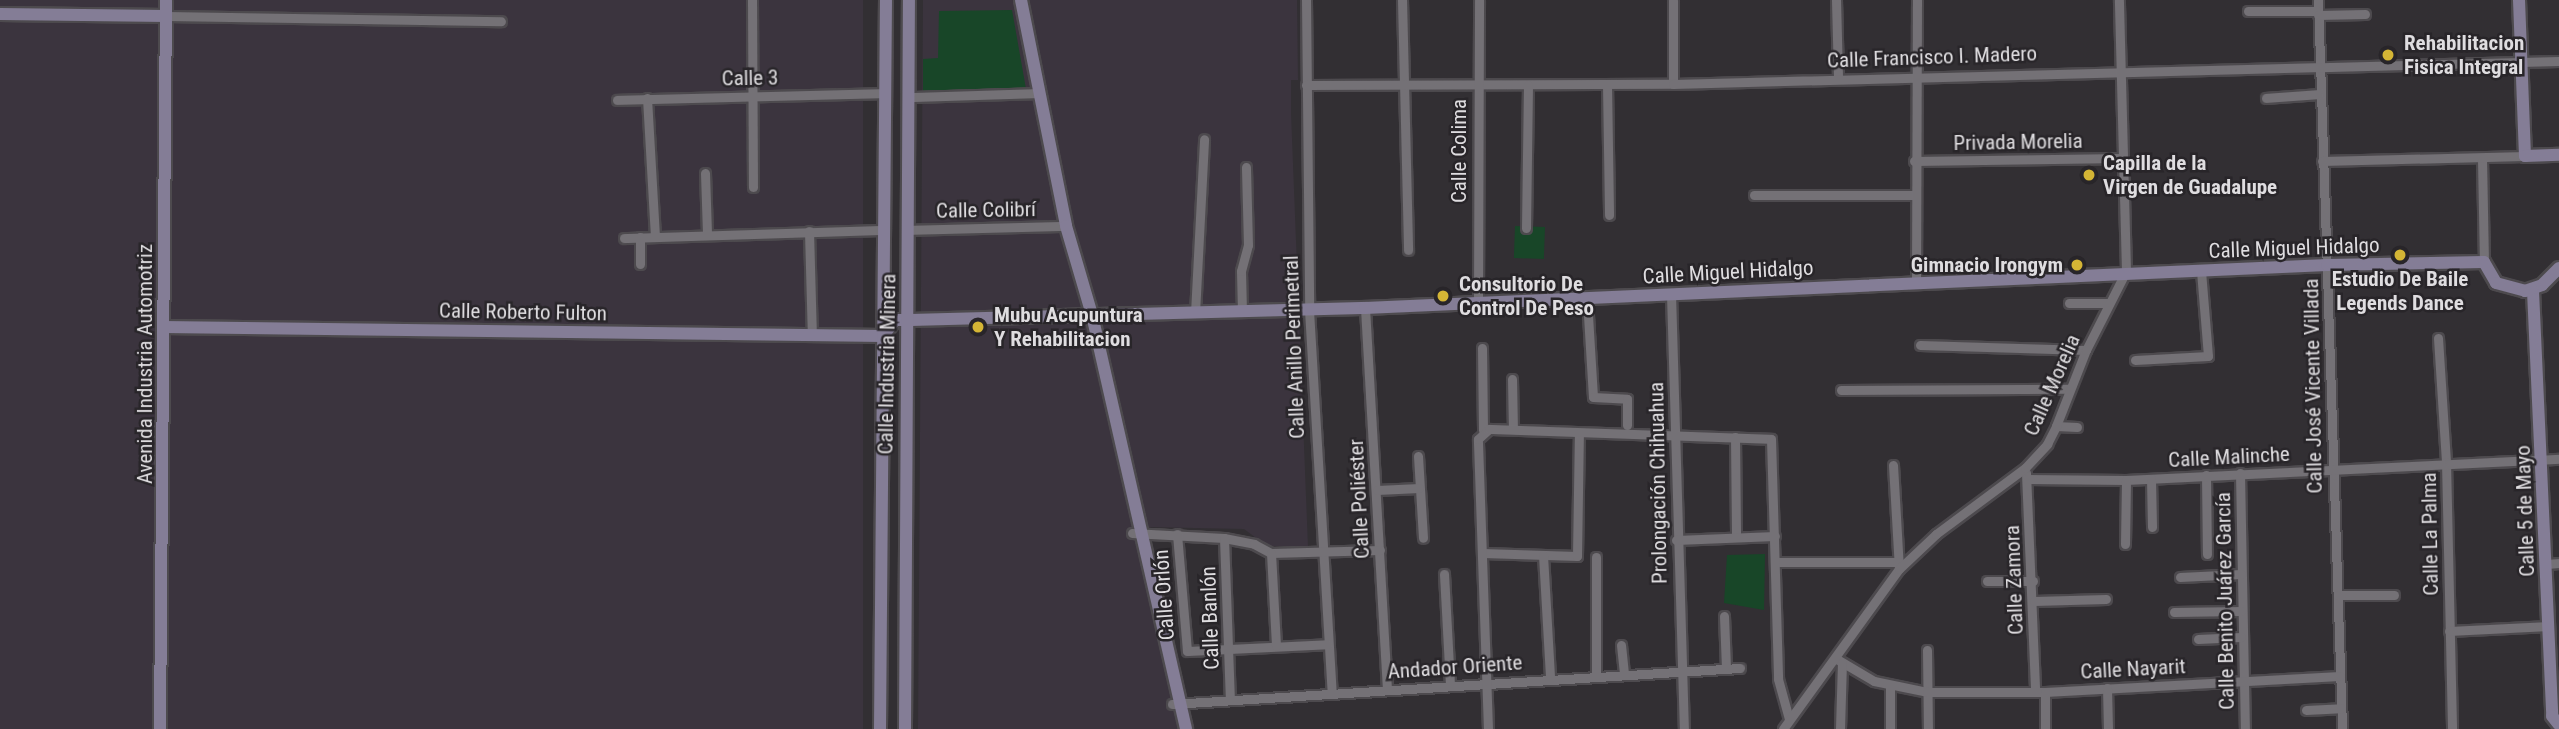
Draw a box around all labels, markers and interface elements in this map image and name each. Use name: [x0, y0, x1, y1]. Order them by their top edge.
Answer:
place label: Rehabilitacion Fisica Integral: [2404, 30, 2524, 80]
street label: Calle Francisco I. Madero: [1827, 41, 2037, 73]
marker: Rehabilitacion Fisica Integral: [2378, 45, 2398, 65]
street label: Calle 3: [721, 65, 779, 91]
street label: Calle Colima: [1446, 99, 1472, 203]
street label: Privada Morelia: [1953, 128, 2083, 156]
place label: Capilla de la Virgen de Guadalupe: [2103, 150, 2277, 200]
marker: Capilla de la Virgen de Guadalupe: [2081, 167, 2097, 183]
street label: Calle Colibrí: [936, 197, 1036, 223]
street label: Calle Miguel Hidalgo: [2208, 232, 2380, 264]
street label: Avenida Industria Automotriz: [132, 244, 158, 484]
marker: Estudio De Baile Legends Dance: [2392, 247, 2408, 263]
place label: Gimnacio Irongym: [1911, 252, 2063, 278]
street label: Calle Anillo Perimetral: [1278, 255, 1310, 439]
street label: Calle Miguel Hidalgo: [1642, 255, 1814, 289]
marker: Gimnacio Irongym: [2069, 257, 2085, 273]
place label: Estudio De Baile Legends Dance: [2332, 266, 2468, 316]
place label: Consultorio De Control De Peso: [1459, 271, 1594, 321]
street label: Calle Industria Minera: [873, 273, 901, 455]
street label: Calle José Vicente Villada: [2299, 278, 2327, 494]
marker: Consultorio De Control De Peso: [1433, 286, 1453, 306]
street label: Calle Roberto Fulton: [439, 298, 607, 326]
place label: Mubu Acupuntura Y Rehabilitacion: [994, 302, 1143, 352]
marker: Mubu Acupuntura Y Rehabilitacion: [968, 317, 988, 337]
street label: Calle Morelia: [2018, 330, 2086, 440]
street label: Prolongación Chihuahua: [1644, 382, 1672, 584]
street label: Calle Poliéster: [1343, 439, 1375, 559]
street label: Calle Malinche: [2168, 441, 2290, 473]
street label: Calle 5 de Mayo: [2510, 445, 2540, 577]
street label: Calle La Palma: [2416, 472, 2444, 596]
street label: Calle Benito Juárez García: [2211, 492, 2239, 710]
street label: Calle Zamora: [1999, 525, 2029, 635]
street label: Calle Orlón: [1148, 549, 1180, 641]
street label: Calle Banlón: [1196, 566, 1224, 670]
street label: Andador Oriente: [1387, 650, 1523, 684]
street label: Calle Nayarit: [2080, 654, 2186, 684]

